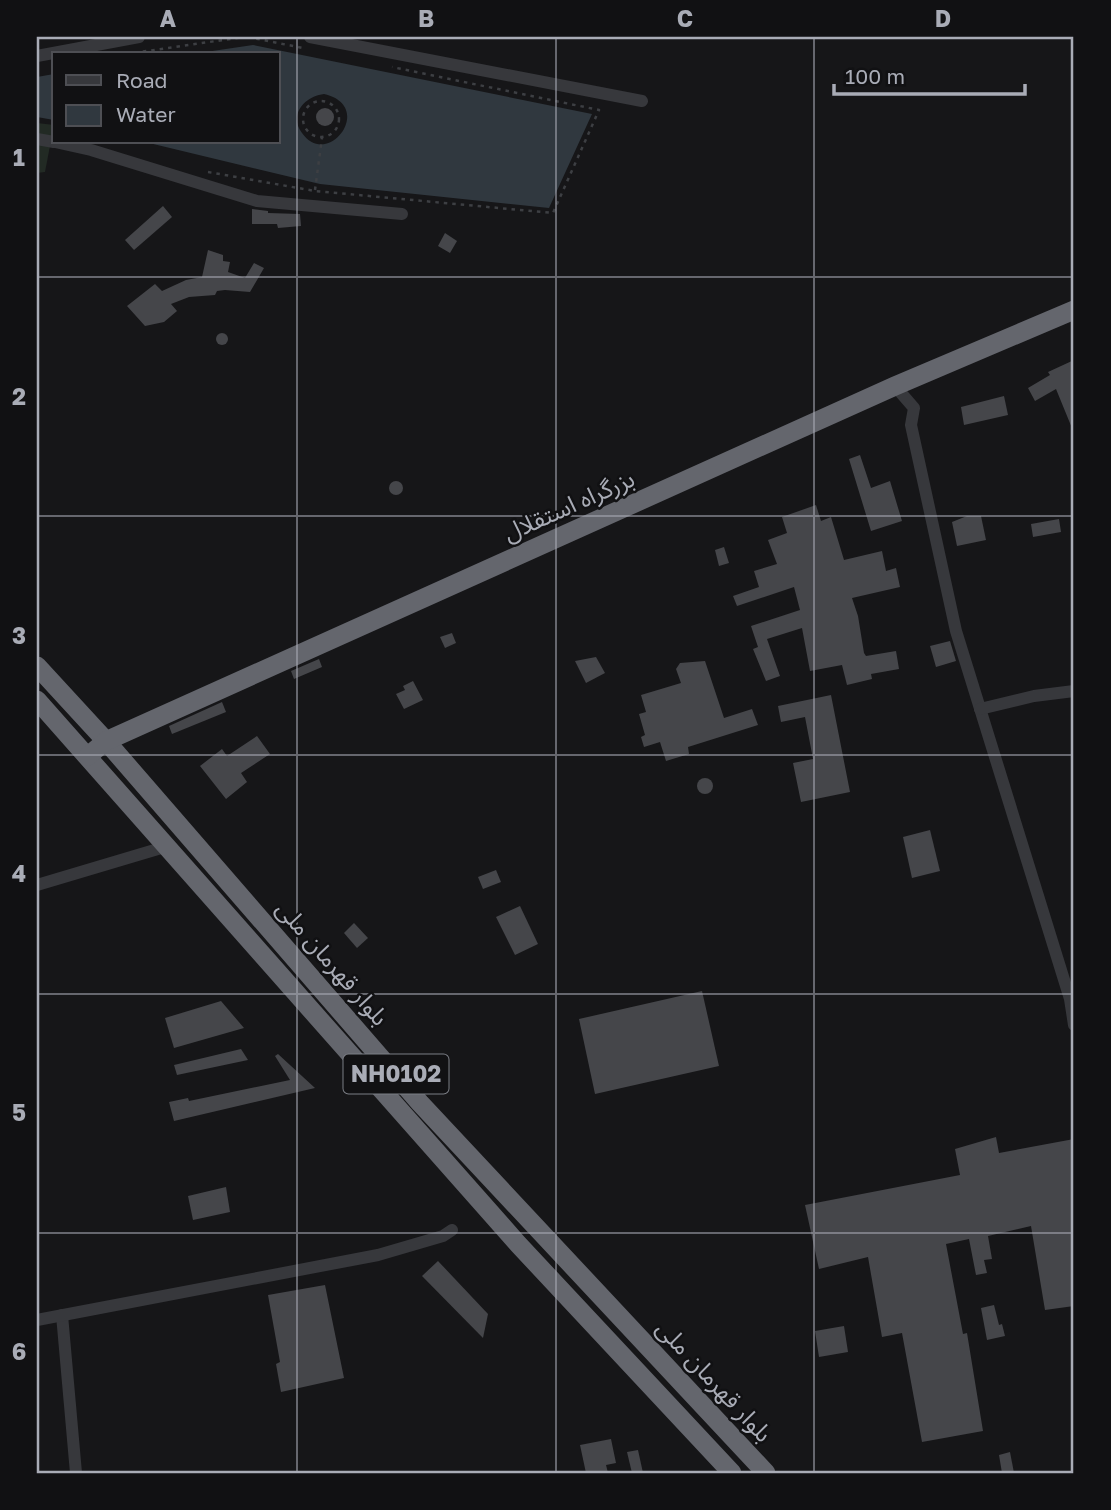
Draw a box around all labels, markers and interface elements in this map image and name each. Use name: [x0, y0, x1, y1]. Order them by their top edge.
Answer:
text: A: [160, 4, 177, 32]
text: B: [418, 4, 434, 32]
text: C: [677, 4, 693, 32]
text: D: [935, 4, 951, 32]
legend: [52, 52, 280, 144]
scale bar: [834, 52, 1025, 96]
text: 100 m: [845, 63, 905, 89]
text: Road: [116, 67, 167, 93]
text: Water: [116, 101, 176, 127]
text: 1: [13, 143, 25, 171]
text: 2: [12, 382, 26, 410]
street label: بزرگراه استقلال: [498, 463, 639, 547]
text: 3: [12, 621, 26, 649]
text: 4: [12, 859, 26, 887]
street label: بلوار قهرمان ملی: [270, 893, 395, 1031]
road number: NH0102: [344, 1054, 448, 1093]
text: 5: [12, 1098, 26, 1126]
street label: بلوار قهرمان ملی: [650, 1313, 779, 1448]
text: 6: [12, 1337, 26, 1365]

